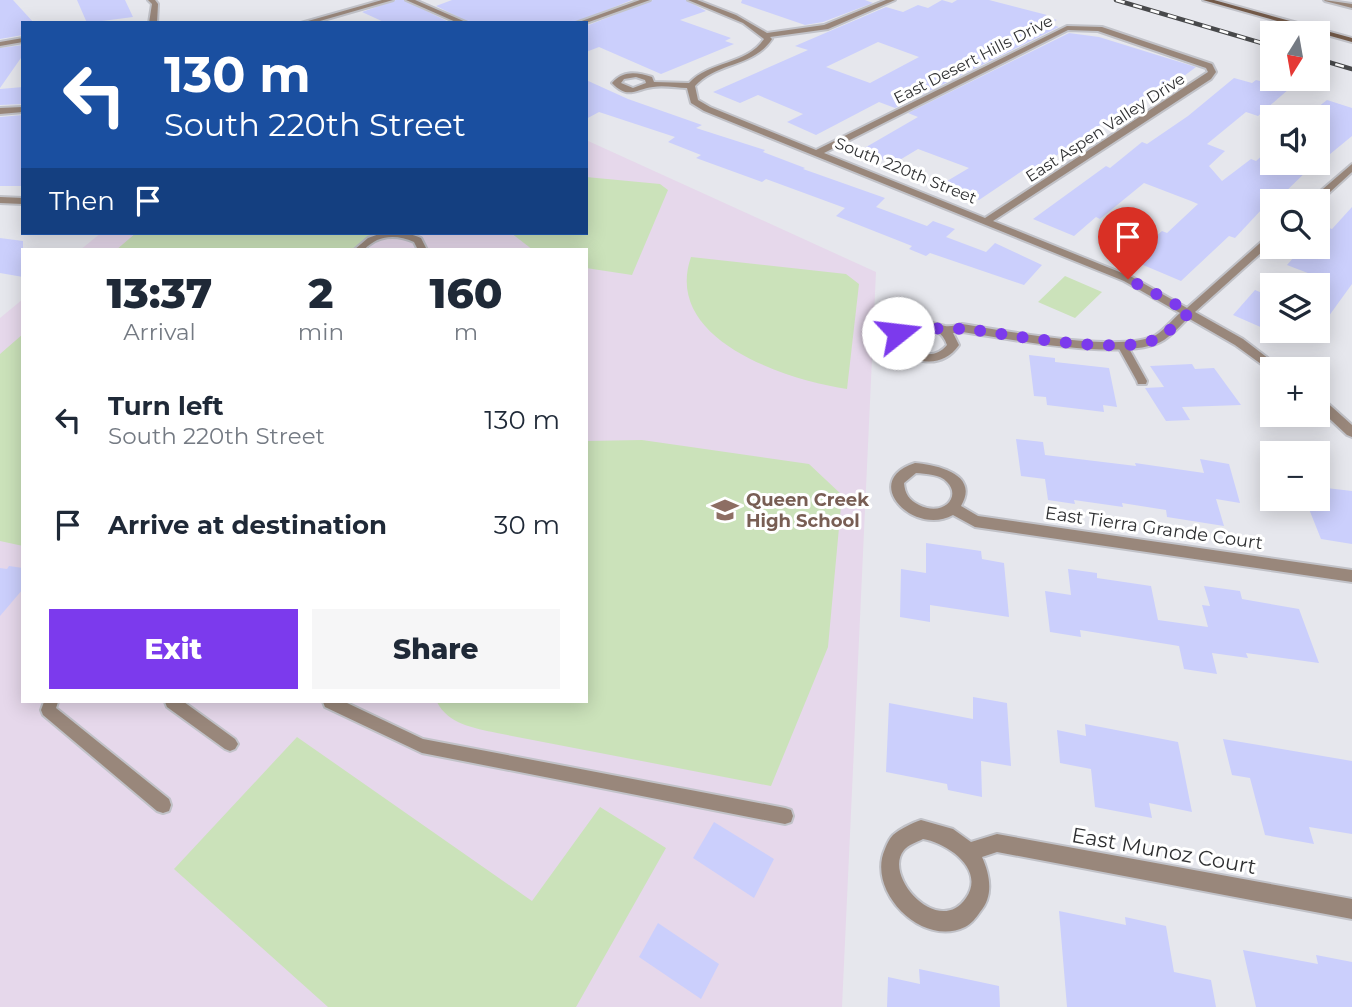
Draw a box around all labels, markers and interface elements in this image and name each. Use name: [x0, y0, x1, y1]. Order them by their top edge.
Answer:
street label: East Desert Hills Drive: [890, 11, 1056, 108]
north arrow: [1260, 21, 1330, 91]
map controls: [1260, 21, 1330, 511]
text: 130 m: [164, 45, 311, 104]
icon: left: [49, 49, 140, 140]
street label: East Aspen Valley Drive: [1022, 69, 1188, 186]
text: South 220th Street: [164, 105, 466, 144]
button: sound: [1260, 105, 1330, 175]
street label: South 220th Street: [832, 133, 980, 208]
icon: arrive: [129, 182, 167, 220]
text: Then: [49, 185, 115, 217]
button: search: [1260, 189, 1330, 259]
pin: [1098, 207, 1158, 279]
icon: arrive: [1109, 218, 1147, 256]
text: 13:37: [107, 267, 212, 319]
text: 2: [308, 267, 333, 319]
text: 160: [429, 267, 503, 319]
button: layers: [1260, 273, 1330, 343]
position arrow: [861, 296, 935, 370]
text: Arrival: [123, 318, 196, 346]
text: min: [298, 318, 344, 346]
text: m: [454, 318, 478, 346]
button: +: [1260, 357, 1330, 427]
text: Turn left: [108, 390, 224, 422]
icon: left: [49, 401, 87, 439]
text: 130 m: [484, 404, 560, 436]
text: South 220th Street: [108, 422, 325, 450]
button: −: [1260, 441, 1330, 511]
place label: Queen Creek High School: [746, 489, 869, 532]
school or university icon: Queen Creek High School: [710, 495, 740, 525]
street label: East Tierra Grande Court: [1044, 502, 1264, 554]
icon: arrive: [49, 506, 87, 544]
text: Arrive at destination: [108, 509, 387, 541]
text: 30 m: [494, 509, 560, 541]
button: Exit: [49, 609, 298, 689]
button: Share: [312, 609, 560, 689]
street label: East Munoz Court: [1070, 822, 1258, 879]

